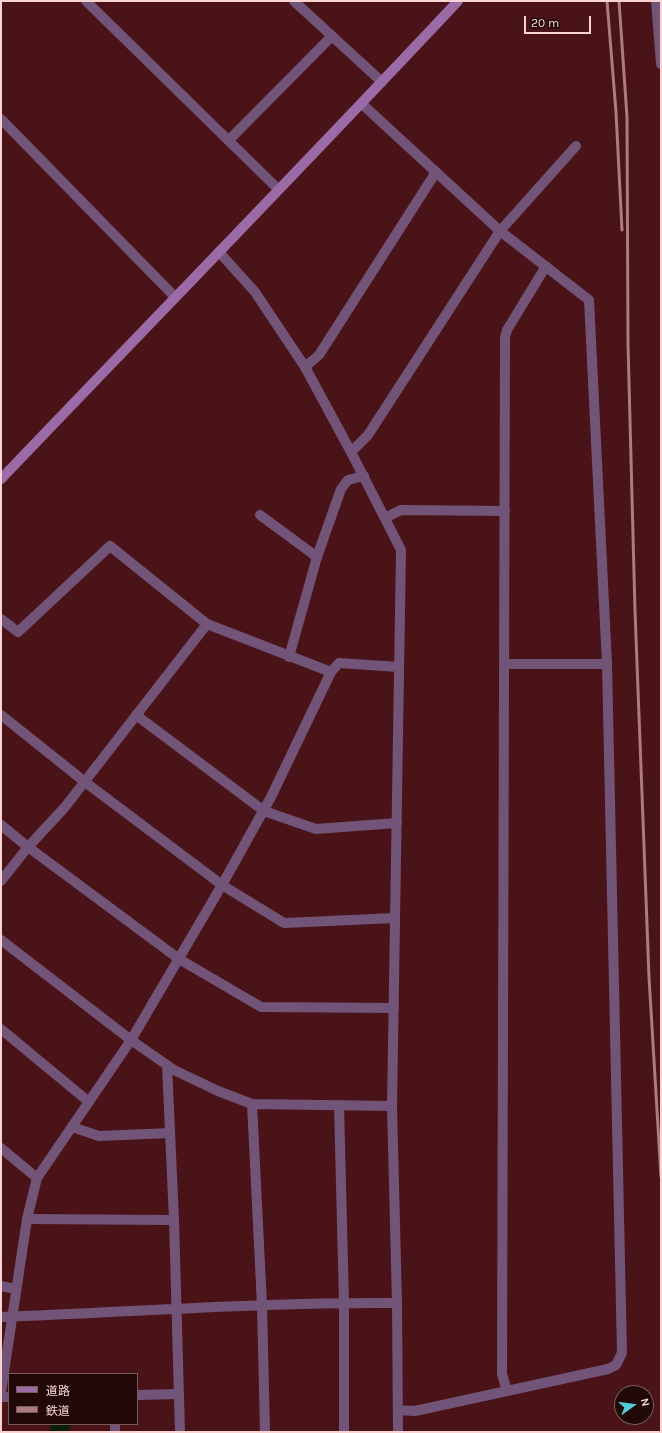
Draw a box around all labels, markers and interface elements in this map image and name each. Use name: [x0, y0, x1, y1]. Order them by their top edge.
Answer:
scale bar: [526, 8, 593, 34]
text: 20 m: [531, 16, 559, 30]
legend: [8, 1373, 138, 1425]
text: 道路: [46, 1384, 70, 1398]
north arrow: [614, 1385, 654, 1425]
text: N: [638, 1397, 652, 1408]
text: 鉄道: [46, 1404, 70, 1418]

